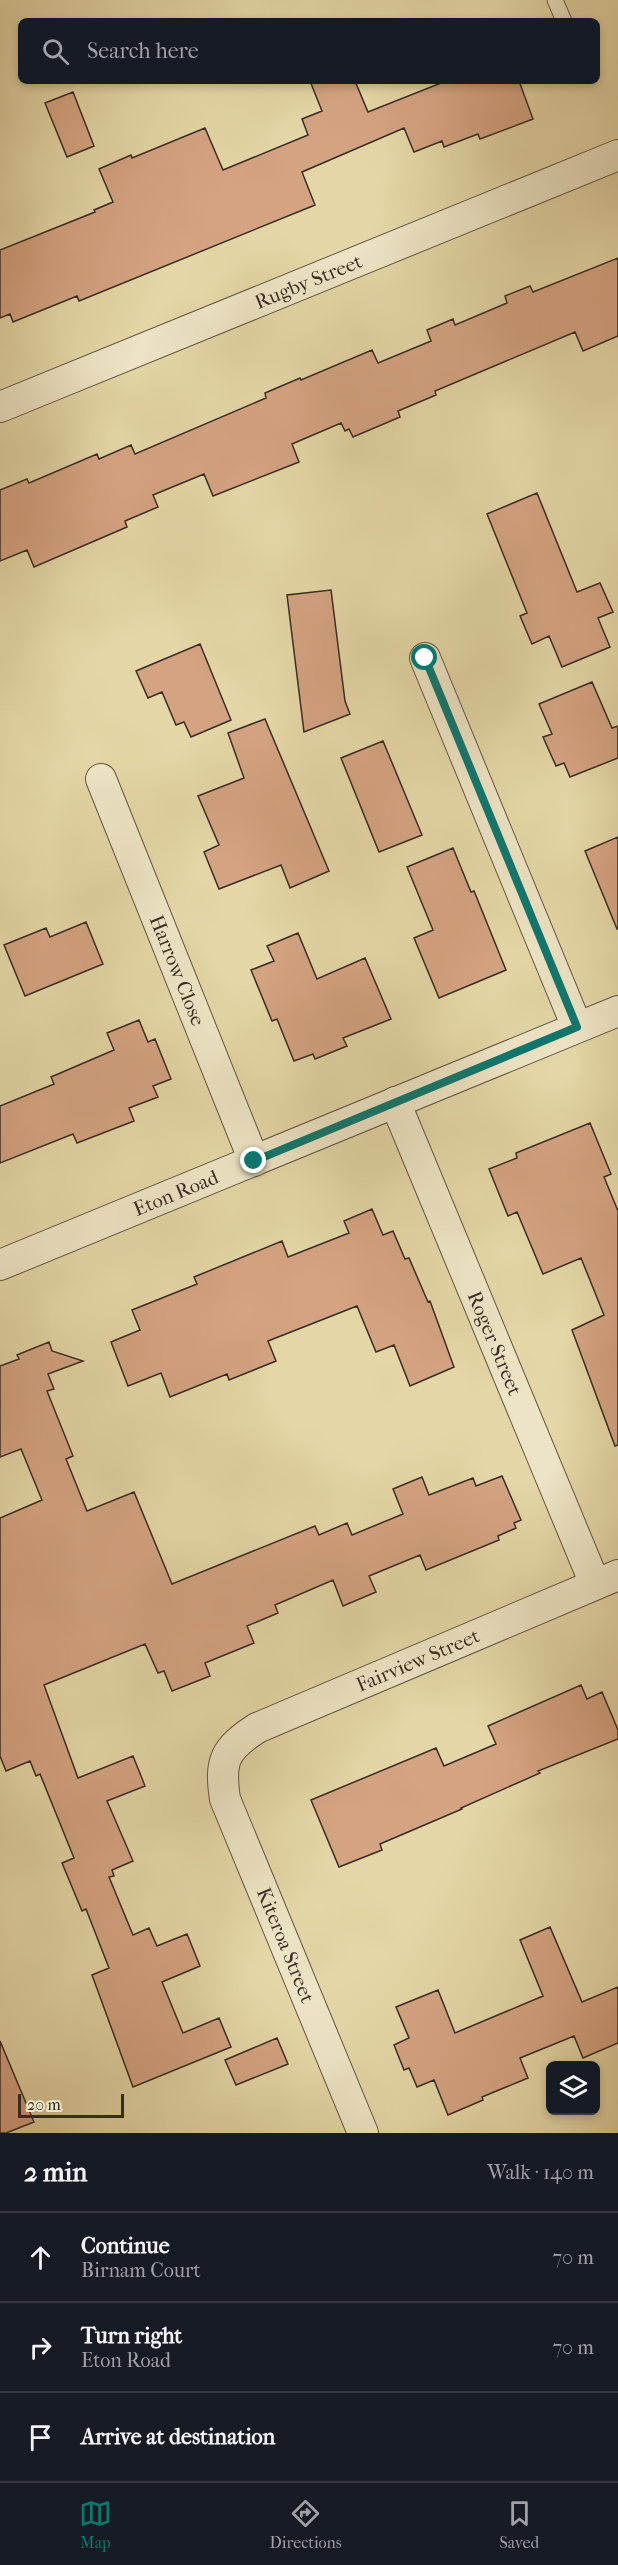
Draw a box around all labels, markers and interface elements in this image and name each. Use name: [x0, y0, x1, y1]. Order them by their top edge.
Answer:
search box: [18, 18, 600, 84]
icon: search: [39, 35, 72, 68]
text: Search here: [87, 38, 199, 64]
street label: Rugby Street: [251, 250, 366, 314]
route start: [411, 644, 437, 670]
street label: Harrow Close: [145, 912, 210, 1029]
route end: [240, 1147, 266, 1173]
street label: Eton Road: [130, 1165, 223, 1221]
street label: Roger Street: [463, 1288, 526, 1399]
street label: Fairview Street: [353, 1624, 483, 1697]
street label: Kiteroa Street: [252, 1884, 319, 2006]
map controls: [546, 2061, 600, 2115]
button: layers: [546, 2061, 600, 2115]
scale bar: [18, 2091, 124, 2118]
text: 20 m: [27, 2095, 61, 2114]
text: 2 min: [24, 2157, 87, 2188]
text: Walk · 140 m: [487, 2161, 594, 2184]
text: Continue: [81, 2233, 170, 2259]
icon: ahead: [24, 2241, 57, 2274]
text: 70 m: [552, 2246, 594, 2269]
text: Birnam Court: [81, 2259, 201, 2282]
text: Turn right: [81, 2323, 182, 2349]
icon: right: [24, 2331, 57, 2364]
text: 70 m: [552, 2336, 594, 2359]
text: Eton Road: [81, 2349, 171, 2372]
icon: arrive: [24, 2421, 57, 2454]
text: Arrive at destination: [81, 2424, 275, 2450]
tab: Map: [79, 2497, 112, 2552]
tab: Directions: [270, 2497, 342, 2552]
tab: Saved: [499, 2497, 539, 2552]

